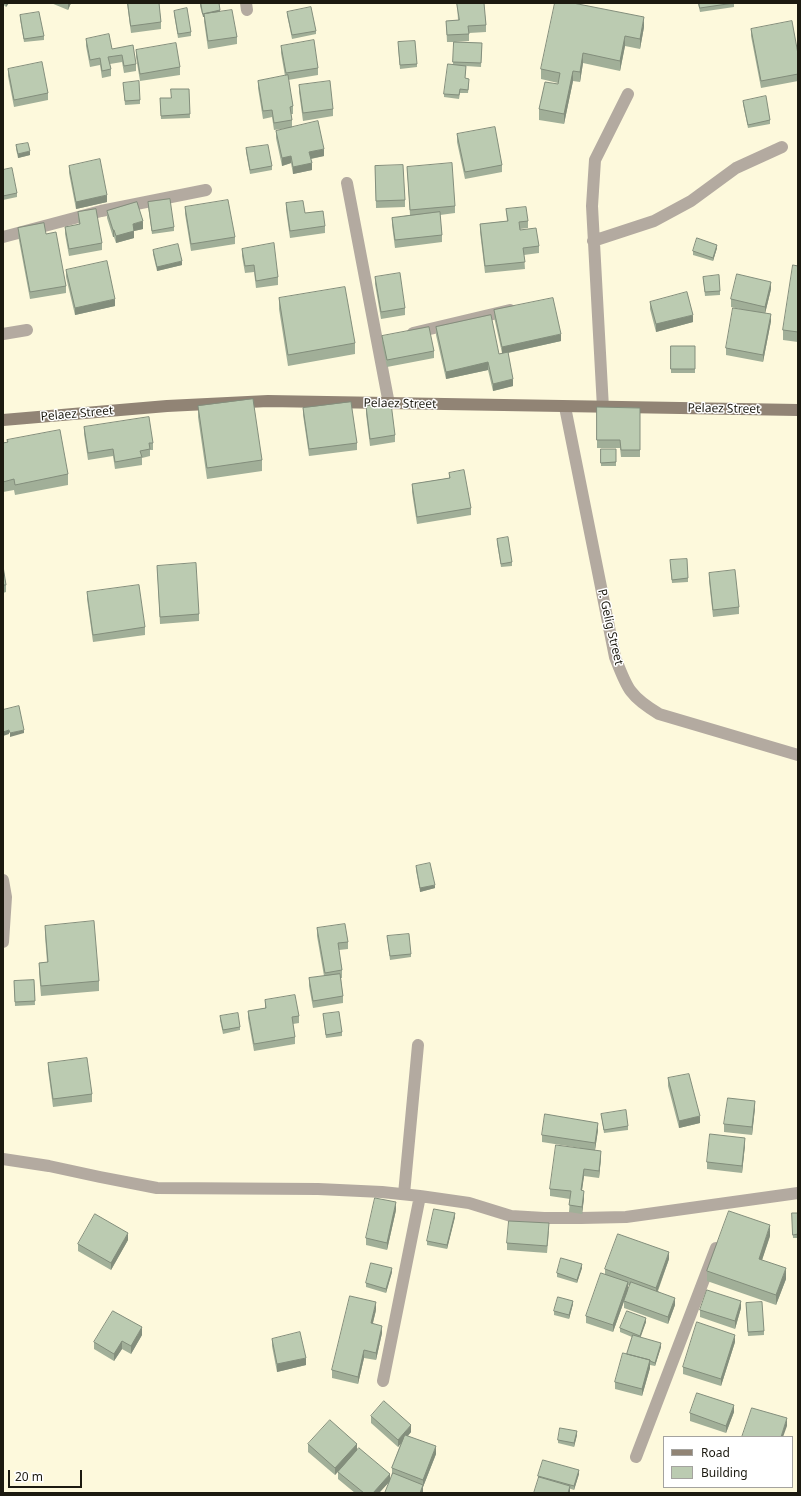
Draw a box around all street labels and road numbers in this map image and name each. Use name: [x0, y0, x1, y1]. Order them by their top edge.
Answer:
street label: Pelaez Street: [363, 396, 437, 412]
street label: Pelaez Street: [687, 401, 761, 417]
street label: Pelaez Street: [40, 404, 114, 424]
street label: P. Gelig Street: [594, 588, 626, 666]

